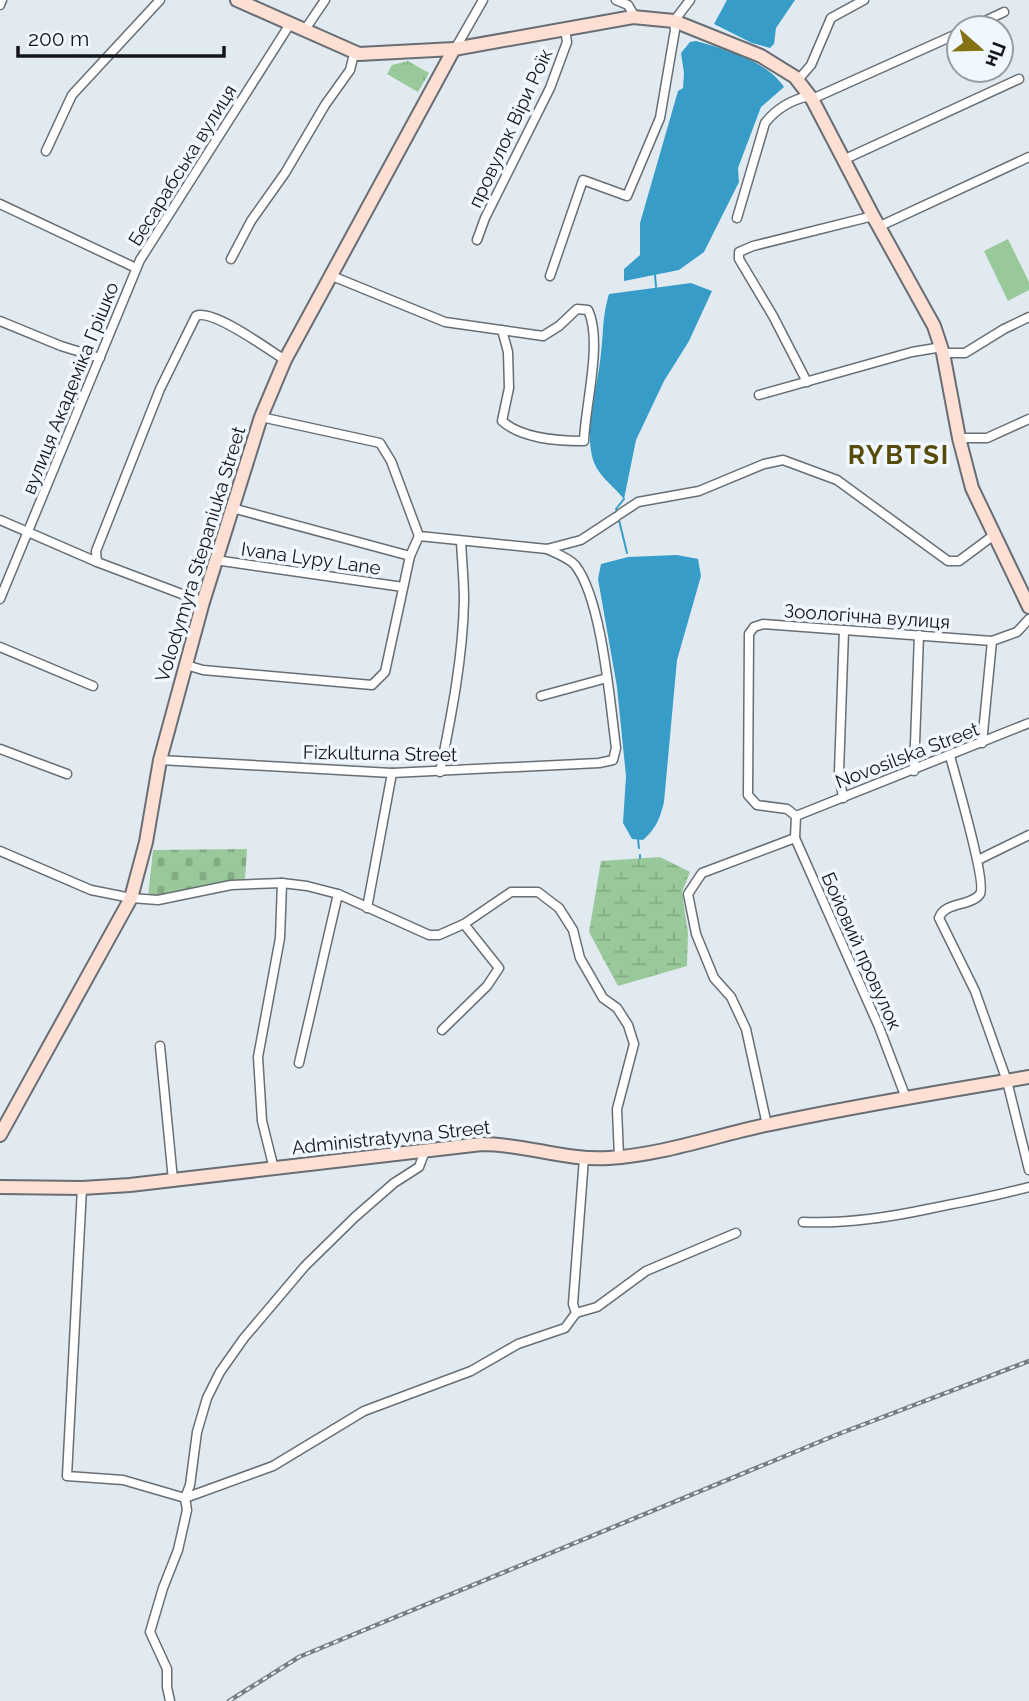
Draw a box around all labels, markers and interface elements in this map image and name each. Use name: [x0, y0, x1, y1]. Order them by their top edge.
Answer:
scale bar: [18, 14, 224, 58]
north arrow: [945, 14, 1015, 84]
text: 200 m: [28, 26, 89, 51]
text: Пн: [981, 39, 1011, 70]
street label: провулок Віри Роїк: [463, 45, 557, 211]
street label: Бесарабська вулиця: [123, 80, 241, 250]
street label: вулиця Академіка Грішко: [17, 279, 123, 497]
street label: Volodymyra Stepaniuka Street: [151, 423, 250, 684]
district label: RYBTSI: [848, 440, 950, 470]
street label: Ivana Lypy Lane: [240, 537, 382, 579]
street label: Зоологічна вулиця: [783, 599, 951, 633]
street label: Novosilska Street: [832, 717, 983, 793]
street label: Fizkulturna Street: [303, 741, 458, 765]
street label: Бойовий провулок: [817, 869, 907, 1033]
street label: Administratyvna Street: [291, 1116, 492, 1158]

